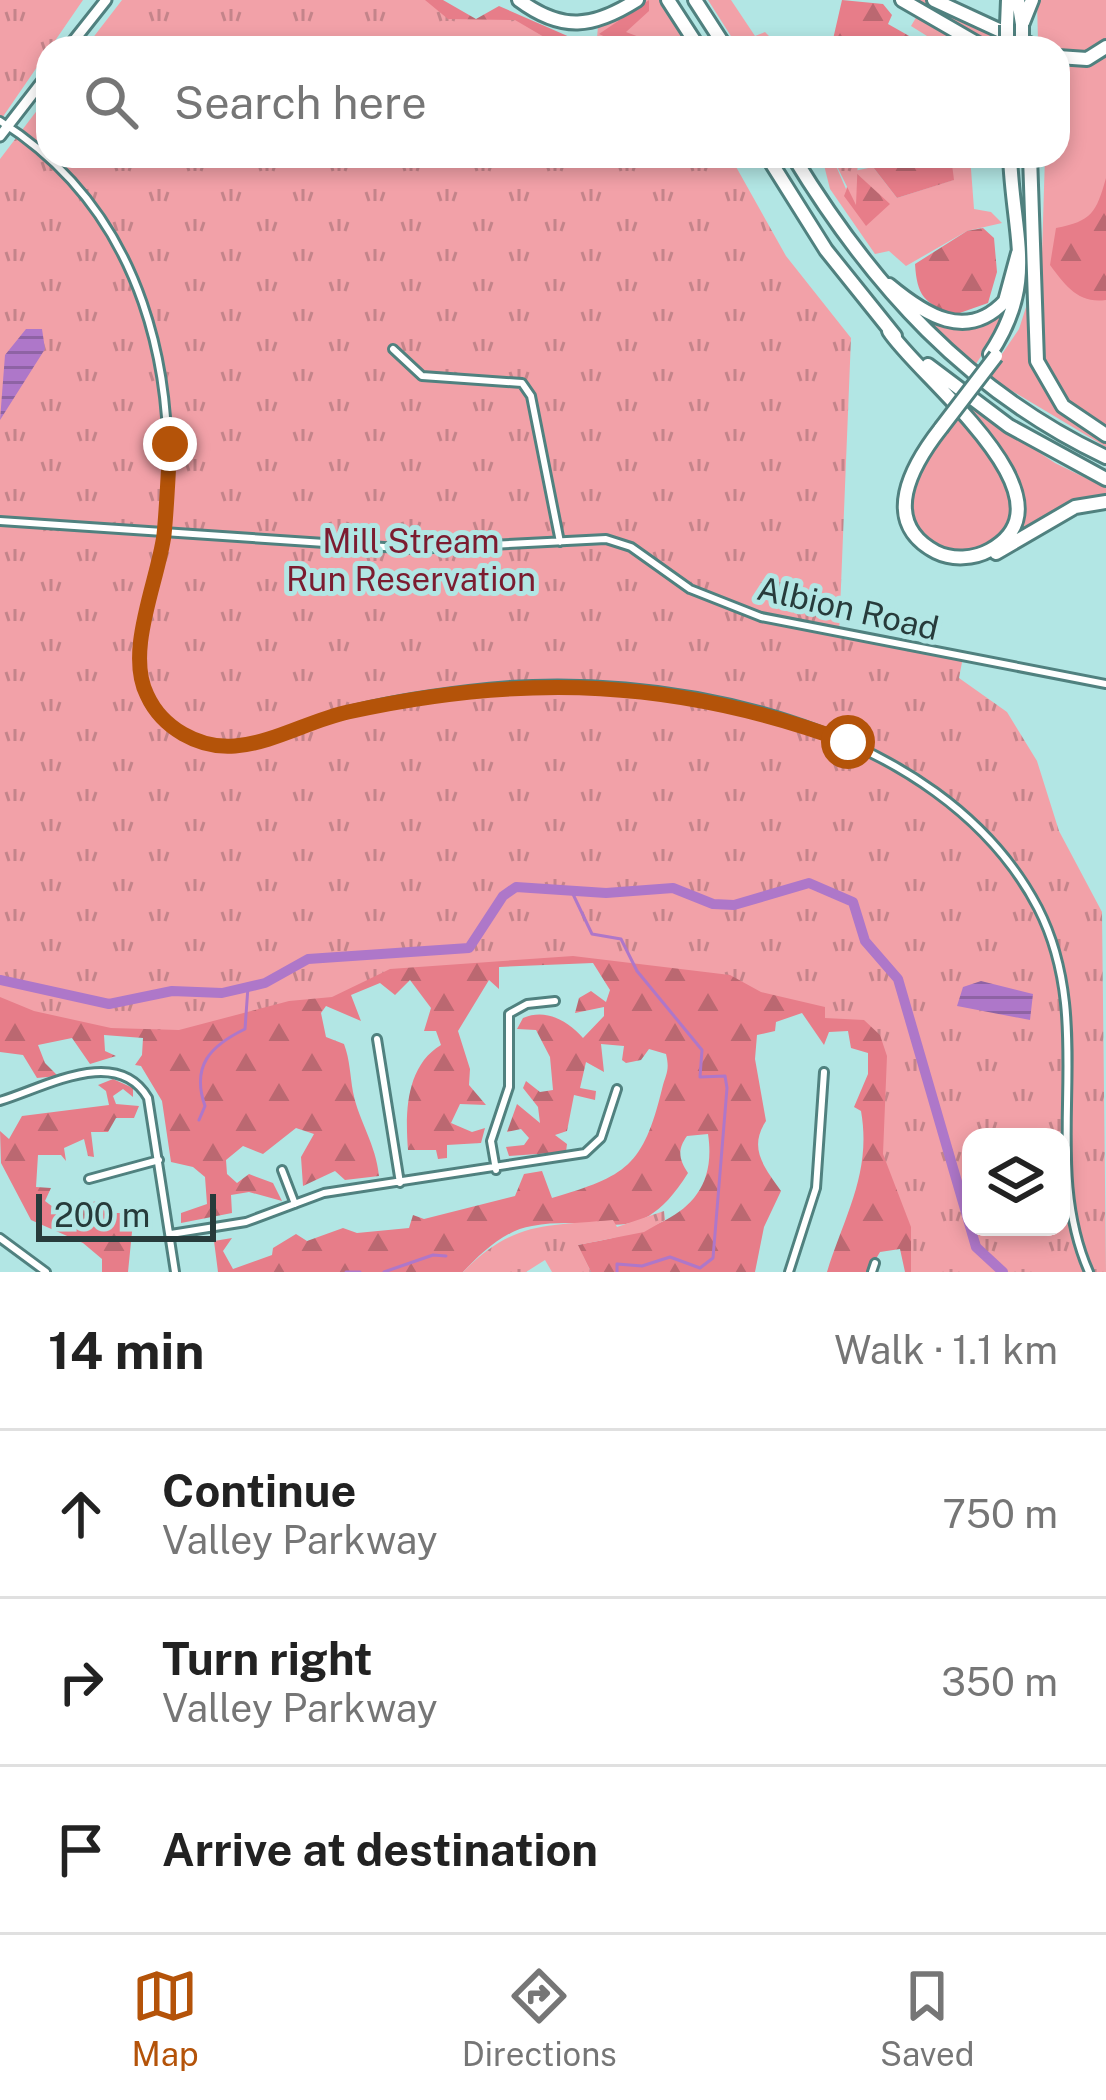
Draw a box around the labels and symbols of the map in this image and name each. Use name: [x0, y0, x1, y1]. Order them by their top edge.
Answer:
route end: [143, 417, 197, 471]
park label: Mill Stream Run Reservation: [286, 522, 536, 598]
street label: Albion Road: [754, 569, 942, 647]
route start: [821, 715, 875, 769]
scale bar: [36, 1188, 216, 1241]

